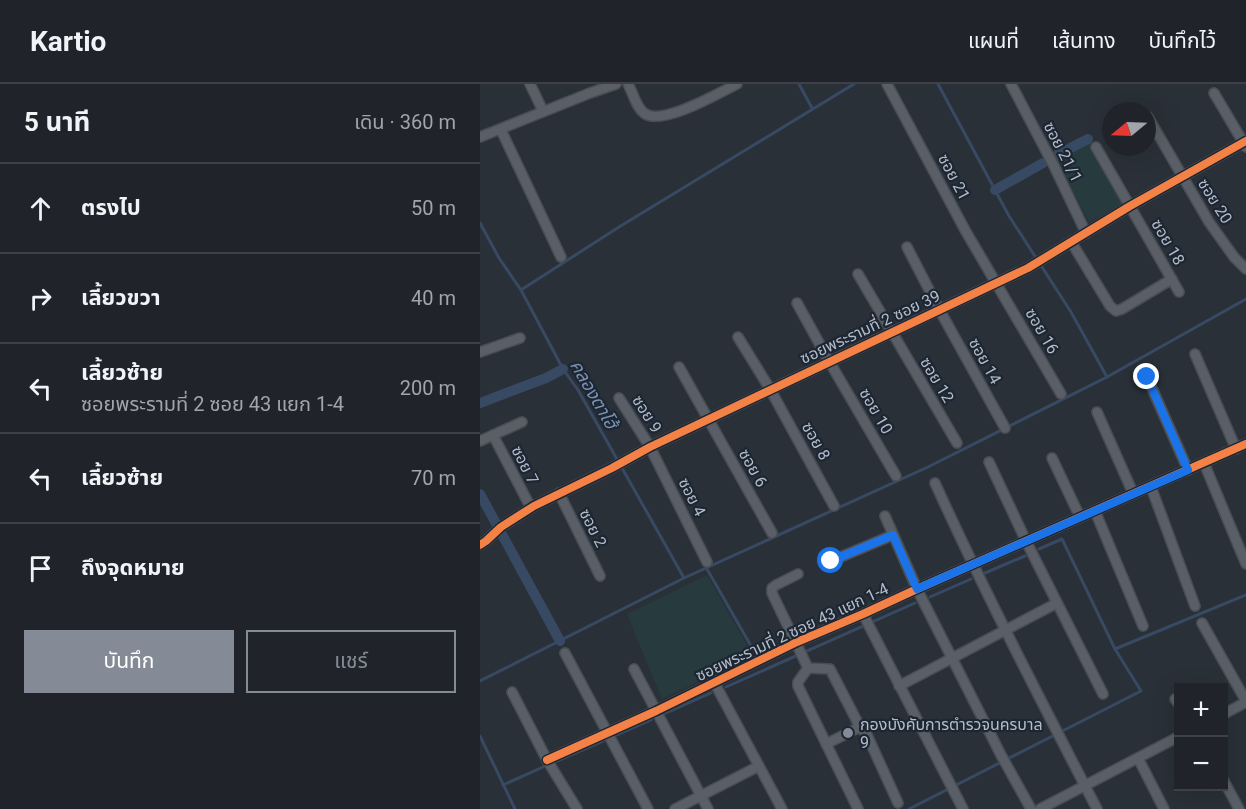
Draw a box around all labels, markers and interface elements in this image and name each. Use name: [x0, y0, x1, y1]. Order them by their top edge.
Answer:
text: Kartio: [30, 25, 106, 58]
text: แผนที่: [968, 29, 1019, 53]
text: เส้นทาง: [1052, 29, 1116, 53]
text: บันทึกไว้: [1149, 29, 1216, 53]
north arrow: [1102, 102, 1156, 156]
text: 5 นาที: [24, 107, 90, 137]
text: เดิน · 360 m: [354, 110, 456, 134]
street label: ซอย 21/1: [1040, 119, 1086, 185]
street label: ซอย 21: [934, 151, 974, 203]
street label: ซอย 20: [1194, 175, 1236, 227]
icon: ahead: [24, 192, 57, 225]
text: ตรงไป: [81, 195, 141, 220]
text: 50 m: [411, 196, 456, 220]
street label: ซอย 18: [1147, 216, 1189, 268]
icon: right: [24, 282, 57, 315]
street label: ซอยพระรามที่ 2 ซอย 39: [796, 284, 943, 368]
text: เลี้ยวขวา: [81, 285, 161, 310]
text: 40 m: [411, 286, 456, 310]
street label: ซอย 16: [1021, 305, 1063, 357]
street label: ซอย 14: [965, 335, 1005, 387]
street label: ซอย 12: [916, 354, 958, 406]
water label: คลองตาโฮ้: [566, 356, 623, 435]
text: เลี้ยวซ้าย: [81, 360, 163, 385]
route end: [1133, 363, 1159, 389]
icon: left: [24, 372, 57, 405]
text: 200 m: [400, 376, 456, 400]
street label: ซอย 10: [855, 385, 897, 437]
text: ซอยพระรามที่ 2 ซอย 43 แยก 1-4: [81, 392, 344, 416]
street label: ซอย 9: [628, 392, 666, 436]
street label: ซอย 8: [798, 419, 834, 463]
street label: ซอย 7: [507, 443, 543, 487]
street label: ซอย 6: [735, 446, 771, 490]
icon: left: [24, 462, 57, 495]
text: เลี้ยวซ้าย: [81, 465, 163, 490]
text: 70 m: [411, 466, 456, 490]
street label: ซอย 4: [674, 475, 710, 519]
street label: ซอย 2: [575, 506, 611, 550]
route start: [817, 547, 843, 573]
icon: arrive: [24, 552, 57, 585]
text: ถึงจุดหมาย: [81, 555, 185, 580]
street label: ซอยพระรามที่ 2 ซอย 43 แยก 1-4: [692, 577, 891, 685]
button: บันทึก: [24, 630, 234, 693]
button: แชร์: [246, 630, 456, 693]
map controls: [1174, 683, 1228, 791]
button: +: [1174, 683, 1228, 737]
place label: กองบังคับการตำรวจนครบาล 9: [860, 715, 1043, 752]
marker: กองบังคับการตำรวจนครบาล 9: [841, 726, 855, 740]
button: −: [1174, 737, 1228, 791]

